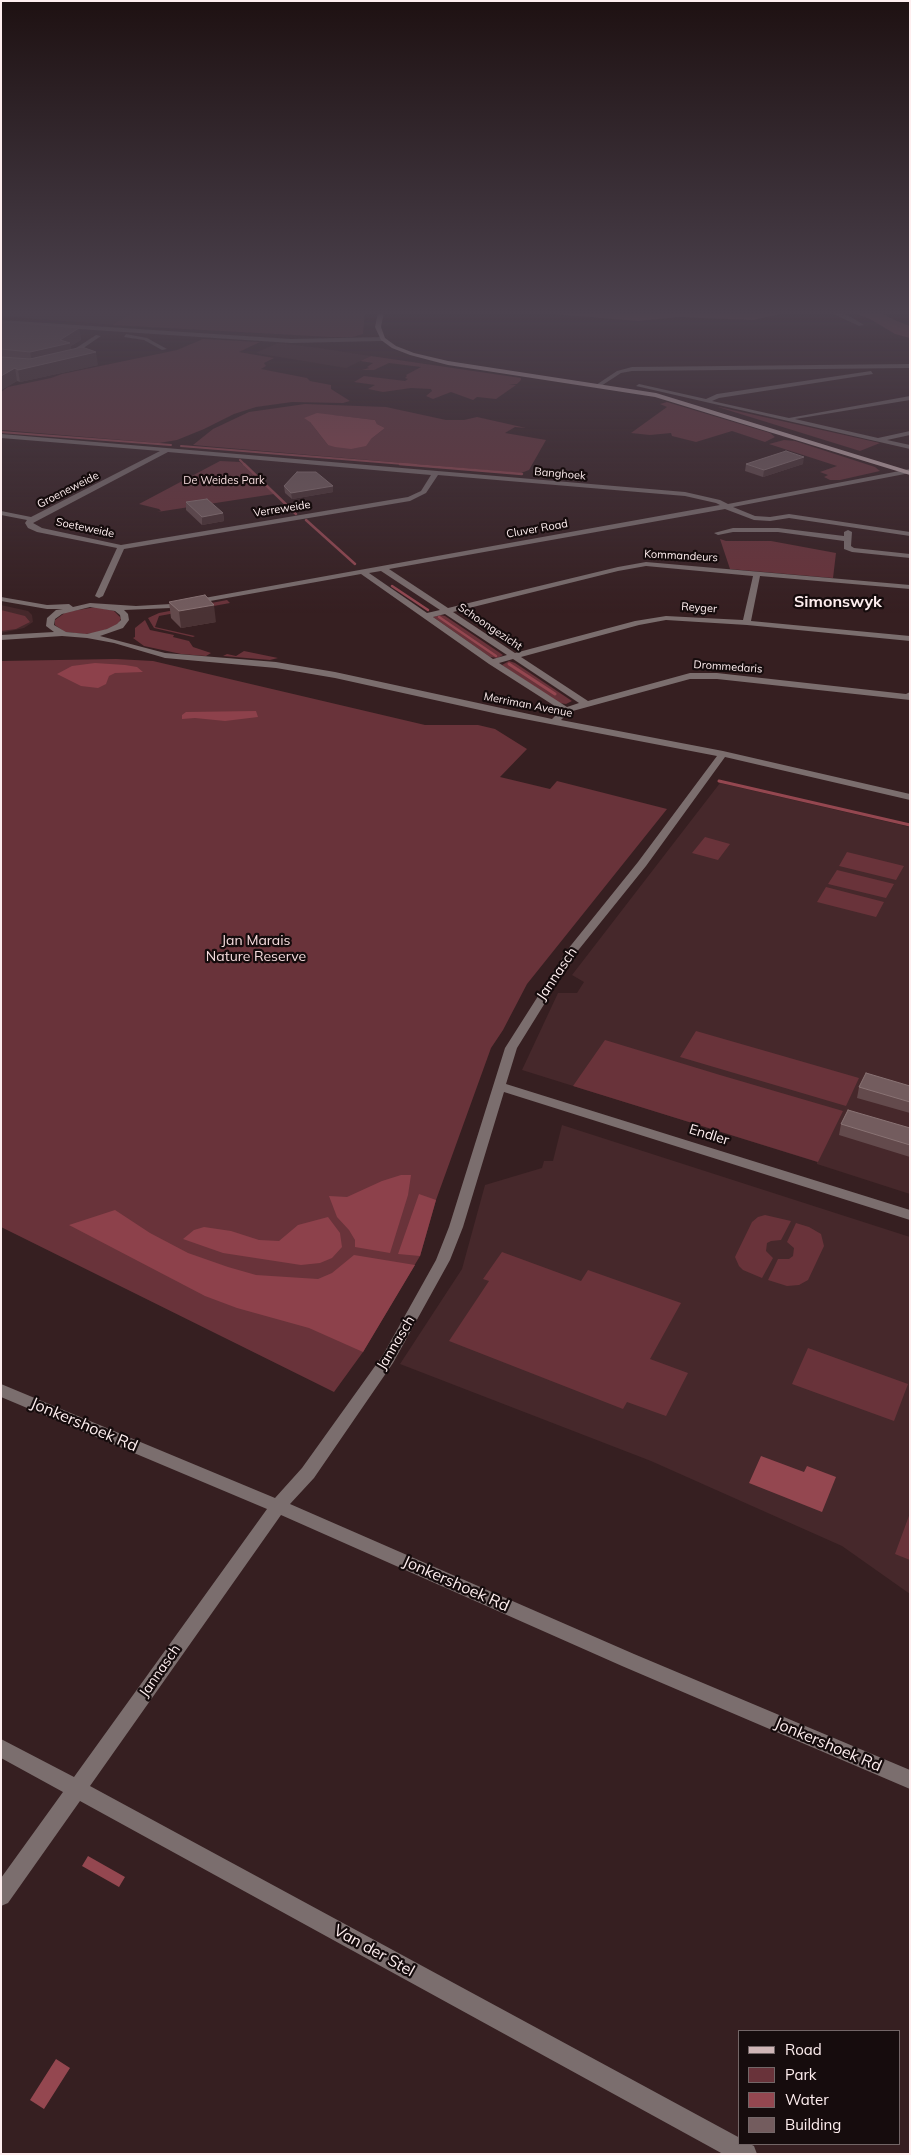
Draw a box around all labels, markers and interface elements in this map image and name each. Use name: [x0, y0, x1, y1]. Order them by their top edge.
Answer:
street label: Banghoek: [534, 465, 586, 483]
street label: Groeneweide: [35, 469, 101, 511]
park label: De Weides Park: [183, 474, 265, 488]
street label: Verreweide: [253, 498, 311, 520]
street label: Soeteweide: [55, 515, 115, 541]
street label: Cluver Road: [505, 517, 569, 541]
street label: Kommandeurs: [644, 547, 718, 565]
district label: Simonswyk: [794, 592, 882, 612]
street label: Reyger: [681, 600, 717, 616]
street label: Schoongezicht: [455, 601, 525, 653]
street label: Drommedaris: [693, 658, 763, 676]
street label: Merriman Avenue: [483, 690, 573, 720]
park label: Jan Marais Nature Reserve: [206, 933, 306, 966]
street label: Jannasch: [533, 944, 581, 1004]
street label: Endler: [687, 1121, 731, 1149]
street label: Jannasch: [373, 1313, 419, 1373]
street label: Jonkershoek Rd: [28, 1394, 140, 1456]
street label: Jonkershoek Rd: [400, 1552, 512, 1616]
street label: Jannasch: [136, 1642, 184, 1700]
street label: Jonkershoek Rd: [772, 1714, 884, 1776]
street label: Van der Stel: [330, 1921, 418, 1981]
legend: [738, 2030, 901, 2145]
text: Road: [785, 2040, 822, 2059]
text: Park: [785, 2065, 817, 2084]
text: Water: [785, 2090, 829, 2109]
text: Building: [785, 2115, 841, 2134]

